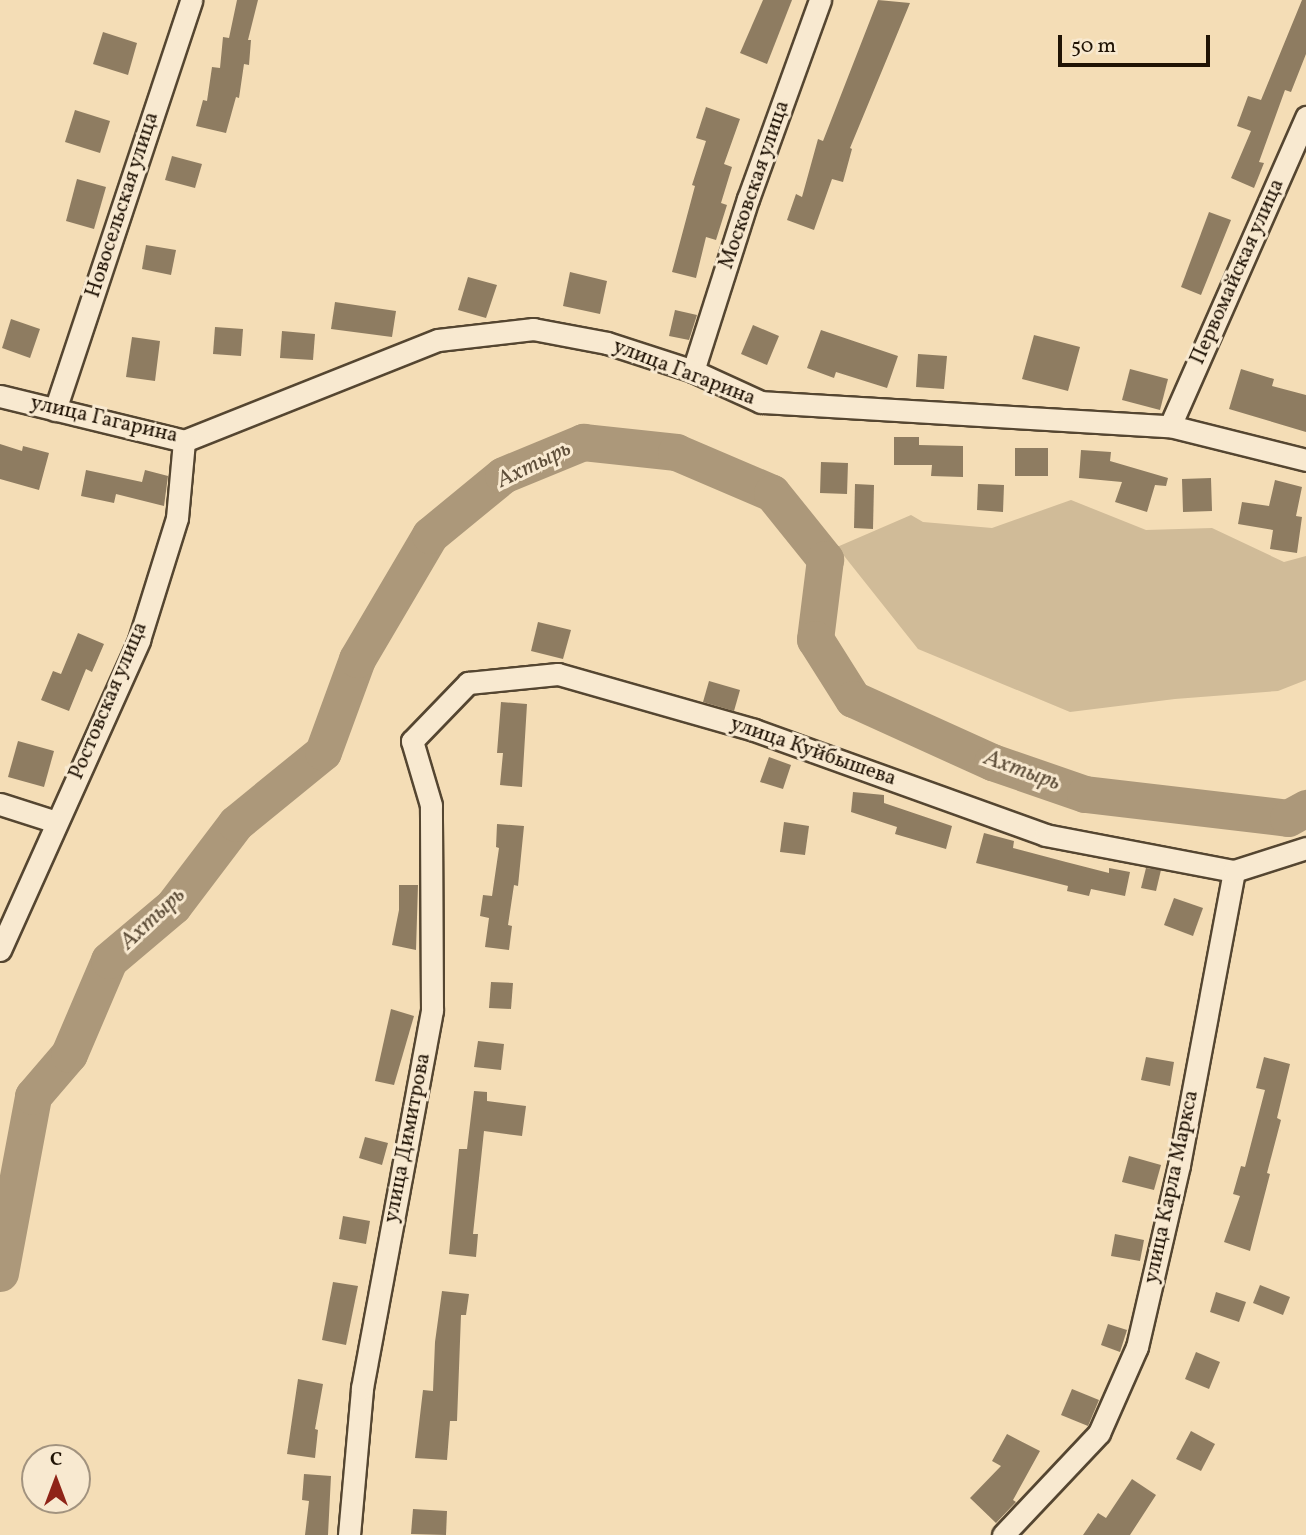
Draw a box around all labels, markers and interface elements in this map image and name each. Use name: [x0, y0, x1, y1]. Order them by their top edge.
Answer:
scale bar: [1061, 21, 1213, 65]
text: 50 m: [1071, 32, 1116, 61]
street label: Московская улица: [714, 97, 796, 273]
street label: Новосельская улица: [81, 109, 165, 301]
street label: Первомайская улица: [1186, 175, 1290, 369]
street label: улица Гагарина: [609, 334, 759, 412]
street label: улица Гагарина: [28, 391, 180, 449]
water label: Ахтырь: [492, 435, 576, 495]
street label: Ростовская улица: [64, 618, 154, 784]
street label: улица Куйбышева: [727, 712, 899, 792]
water label: Ахтырь: [980, 745, 1064, 797]
water label: Ахтырь: [115, 882, 191, 956]
street label: улица Димитрова: [379, 1051, 437, 1225]
street label: улица Карла Маркса: [1139, 1088, 1205, 1286]
north arrow: [21, 1444, 91, 1514]
text: С: [50, 1447, 62, 1473]

